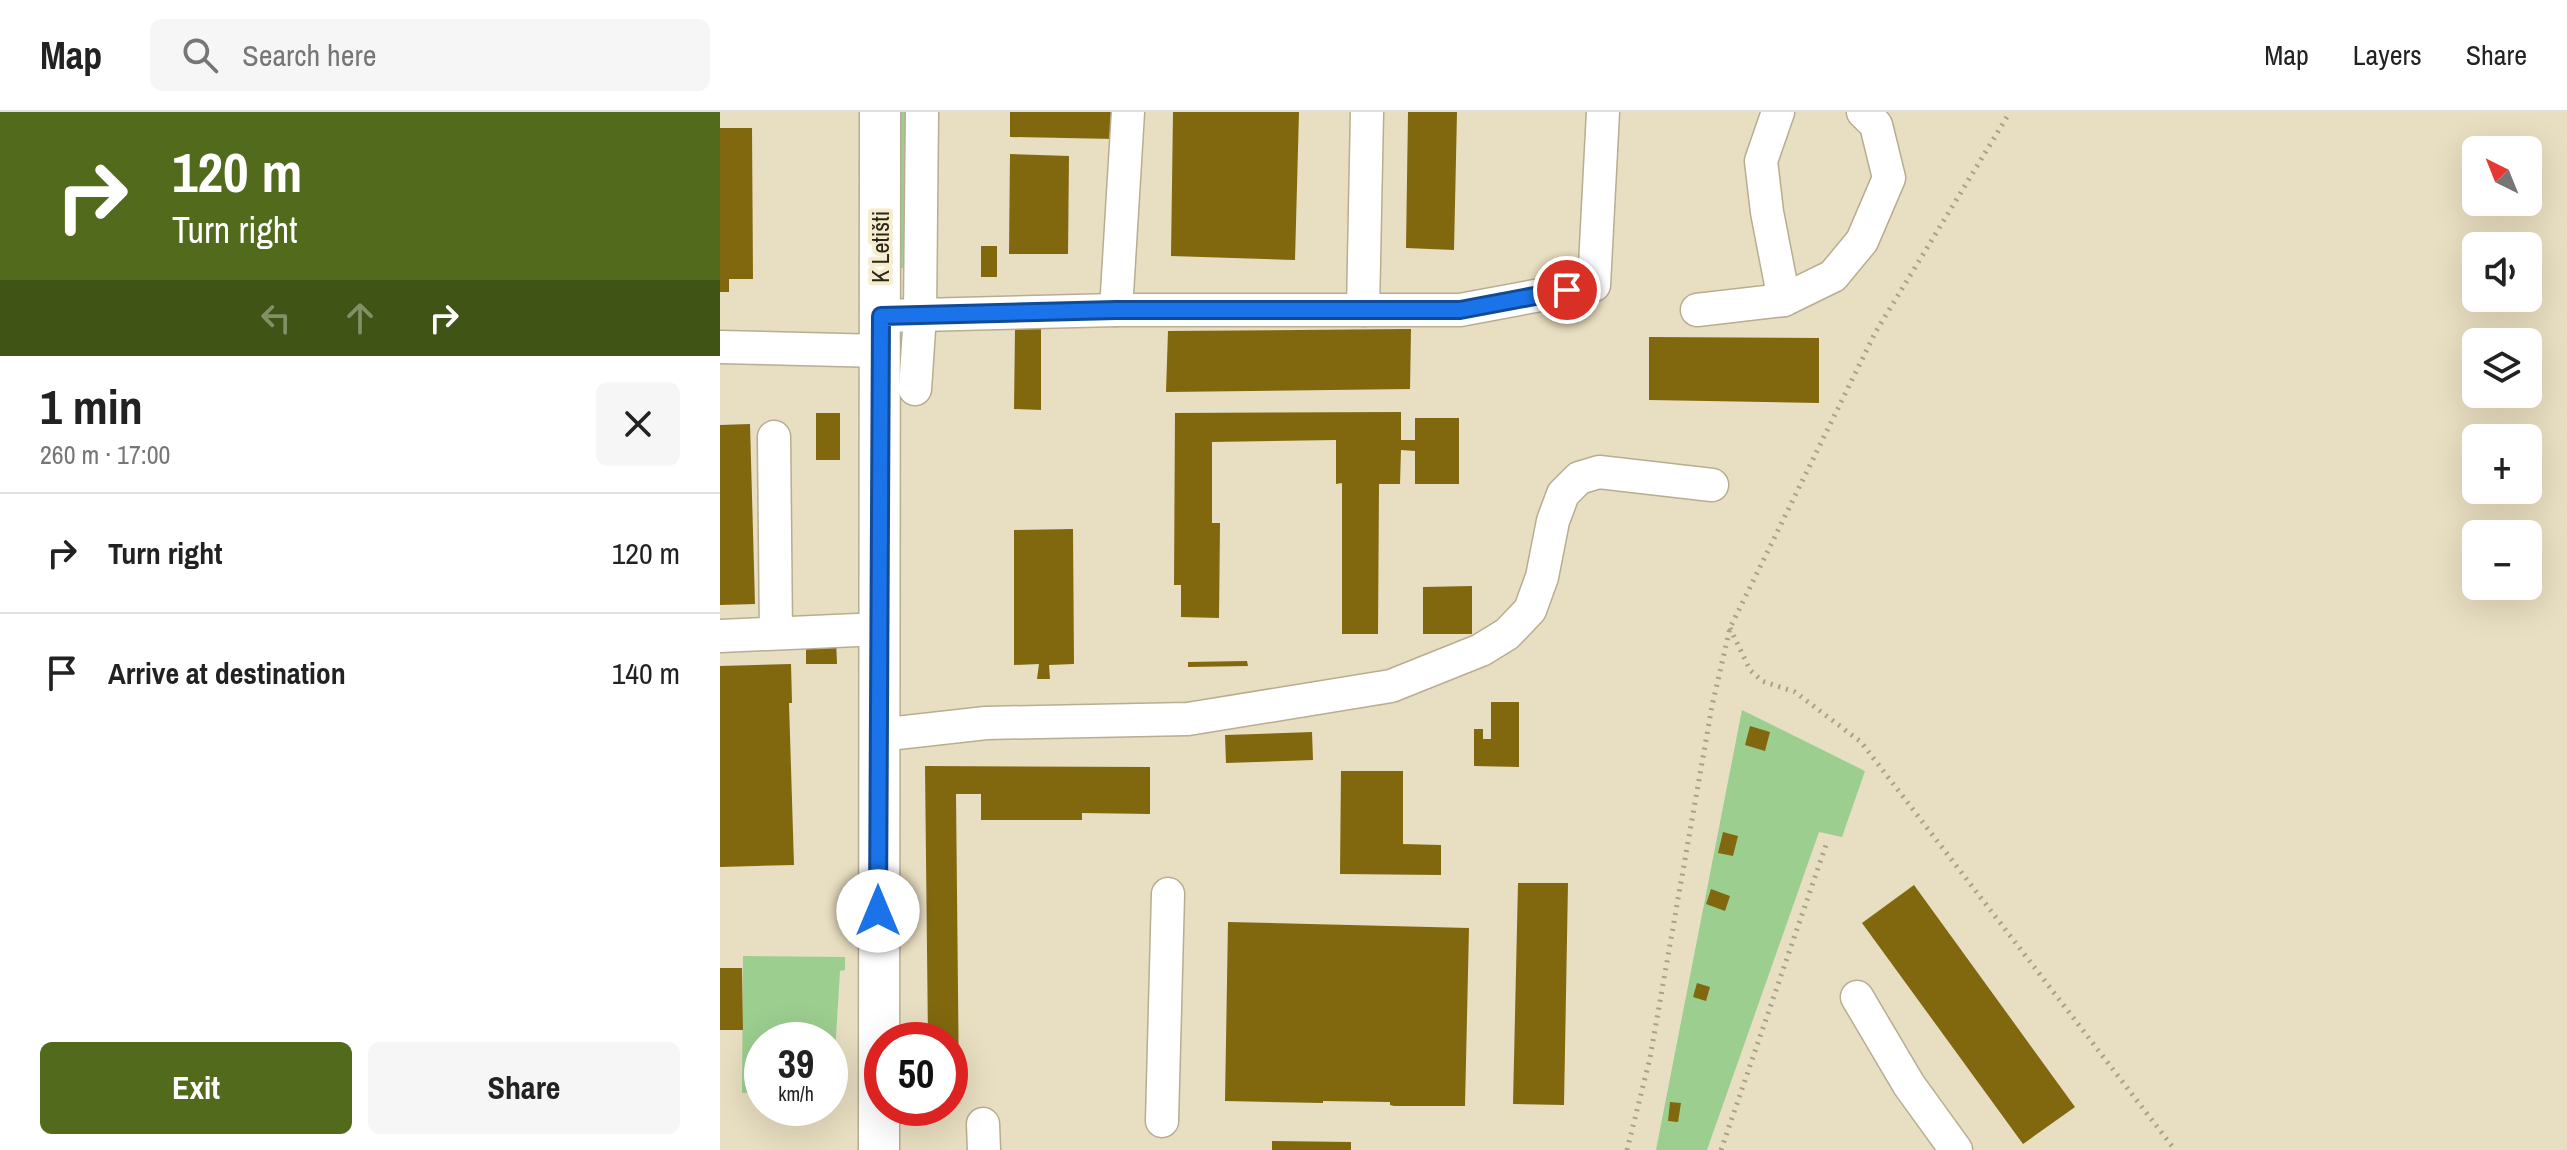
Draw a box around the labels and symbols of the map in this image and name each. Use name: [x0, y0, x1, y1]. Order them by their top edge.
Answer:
north arrow: [2462, 136, 2542, 216]
street label: K Letišti: [864, 211, 896, 283]
pin: [1533, 256, 1601, 324]
position arrow: [836, 869, 920, 953]
speed limit sign: 50: [864, 1022, 968, 1126]

